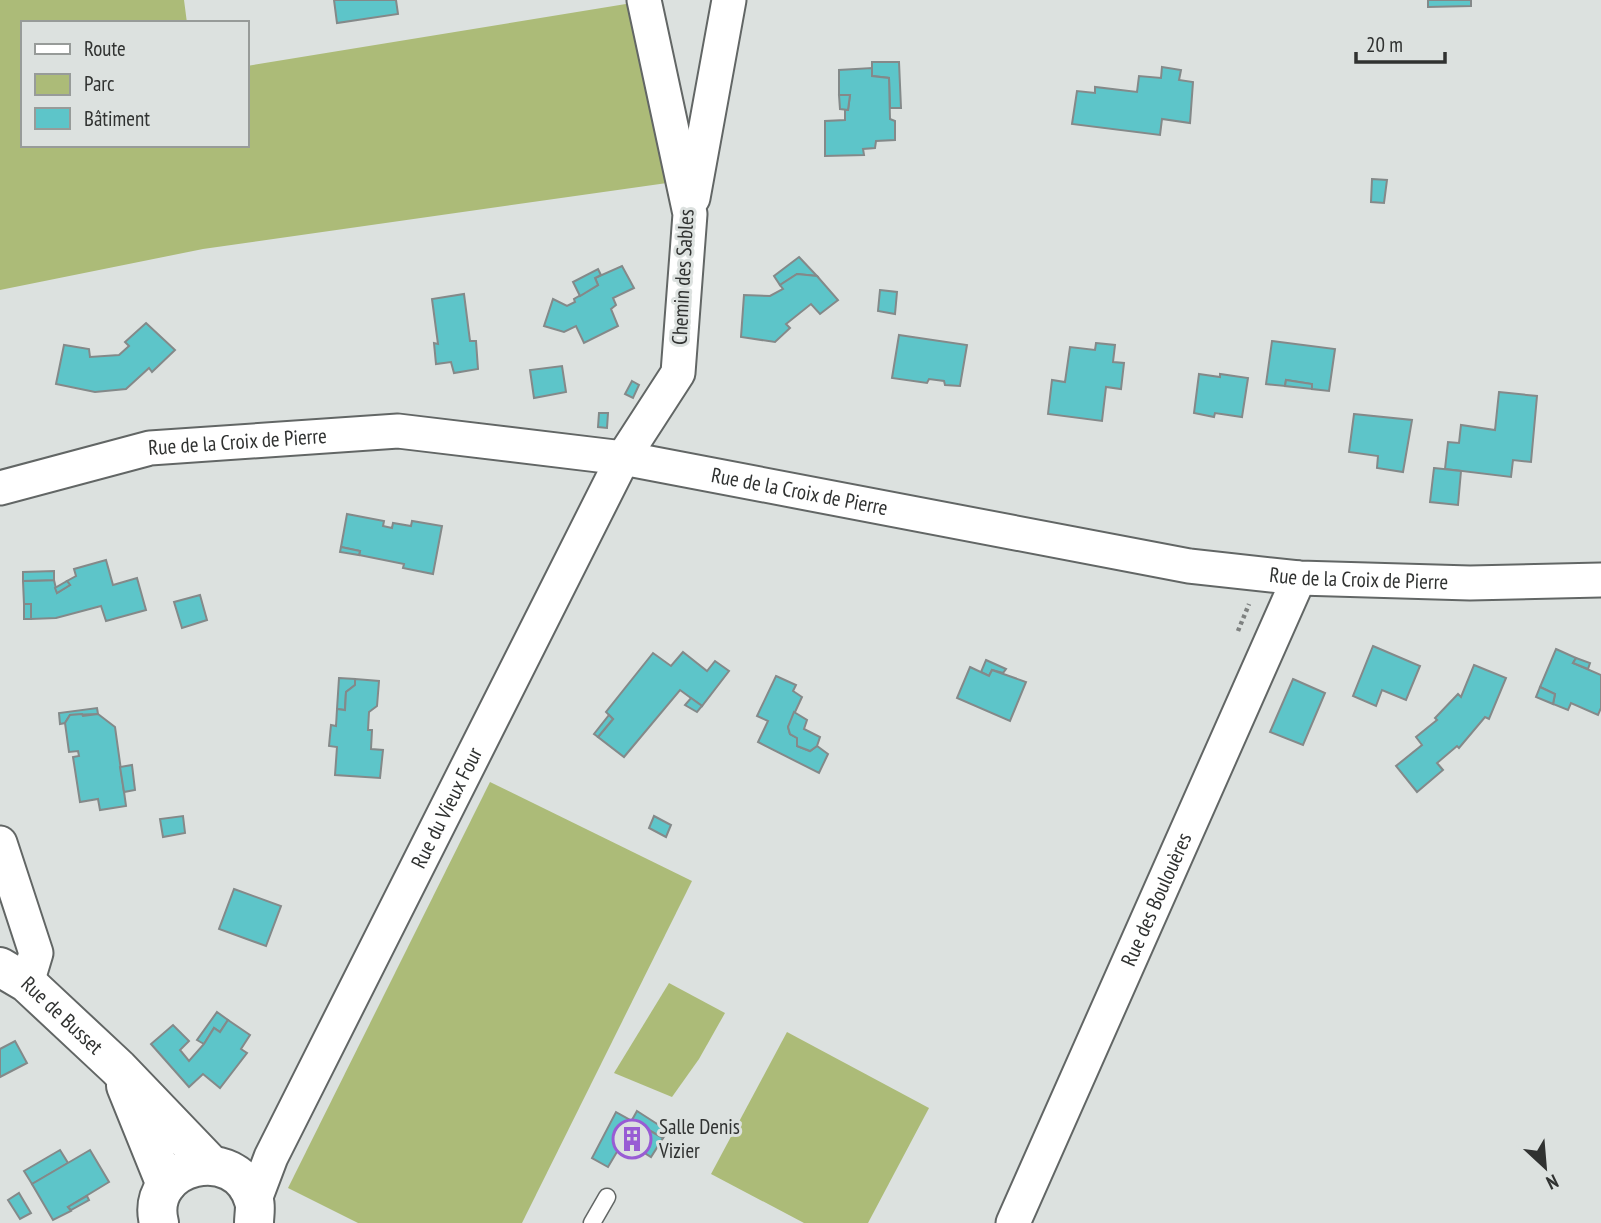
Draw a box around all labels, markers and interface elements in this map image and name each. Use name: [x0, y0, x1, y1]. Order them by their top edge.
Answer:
legend: [21, 21, 248, 147]
scale bar: [1356, 21, 1445, 65]
text: 20 m: [1366, 31, 1403, 58]
text: Route: [84, 35, 126, 62]
text: Parc: [84, 70, 115, 97]
text: Bâtiment: [84, 105, 150, 132]
street label: Chemin des Sables: [665, 208, 700, 346]
street label: Rue de la Croix de Pierre: [147, 422, 328, 461]
street label: Rue de la Croix de Pierre: [709, 461, 890, 521]
street label: Rue de la Croix de Pierre: [1268, 561, 1449, 595]
street label: Rue du Vieux Four: [405, 742, 488, 873]
street label: Rue des Boulouères: [1115, 828, 1197, 970]
street label: Rue de Busset: [16, 970, 109, 1060]
place label: Salle Denis Vizier: [658, 1113, 740, 1164]
building icon: Salle Denis Vizier: [611, 1118, 653, 1160]
north arrow: [1510, 1132, 1580, 1202]
text: N: [1543, 1169, 1562, 1195]

